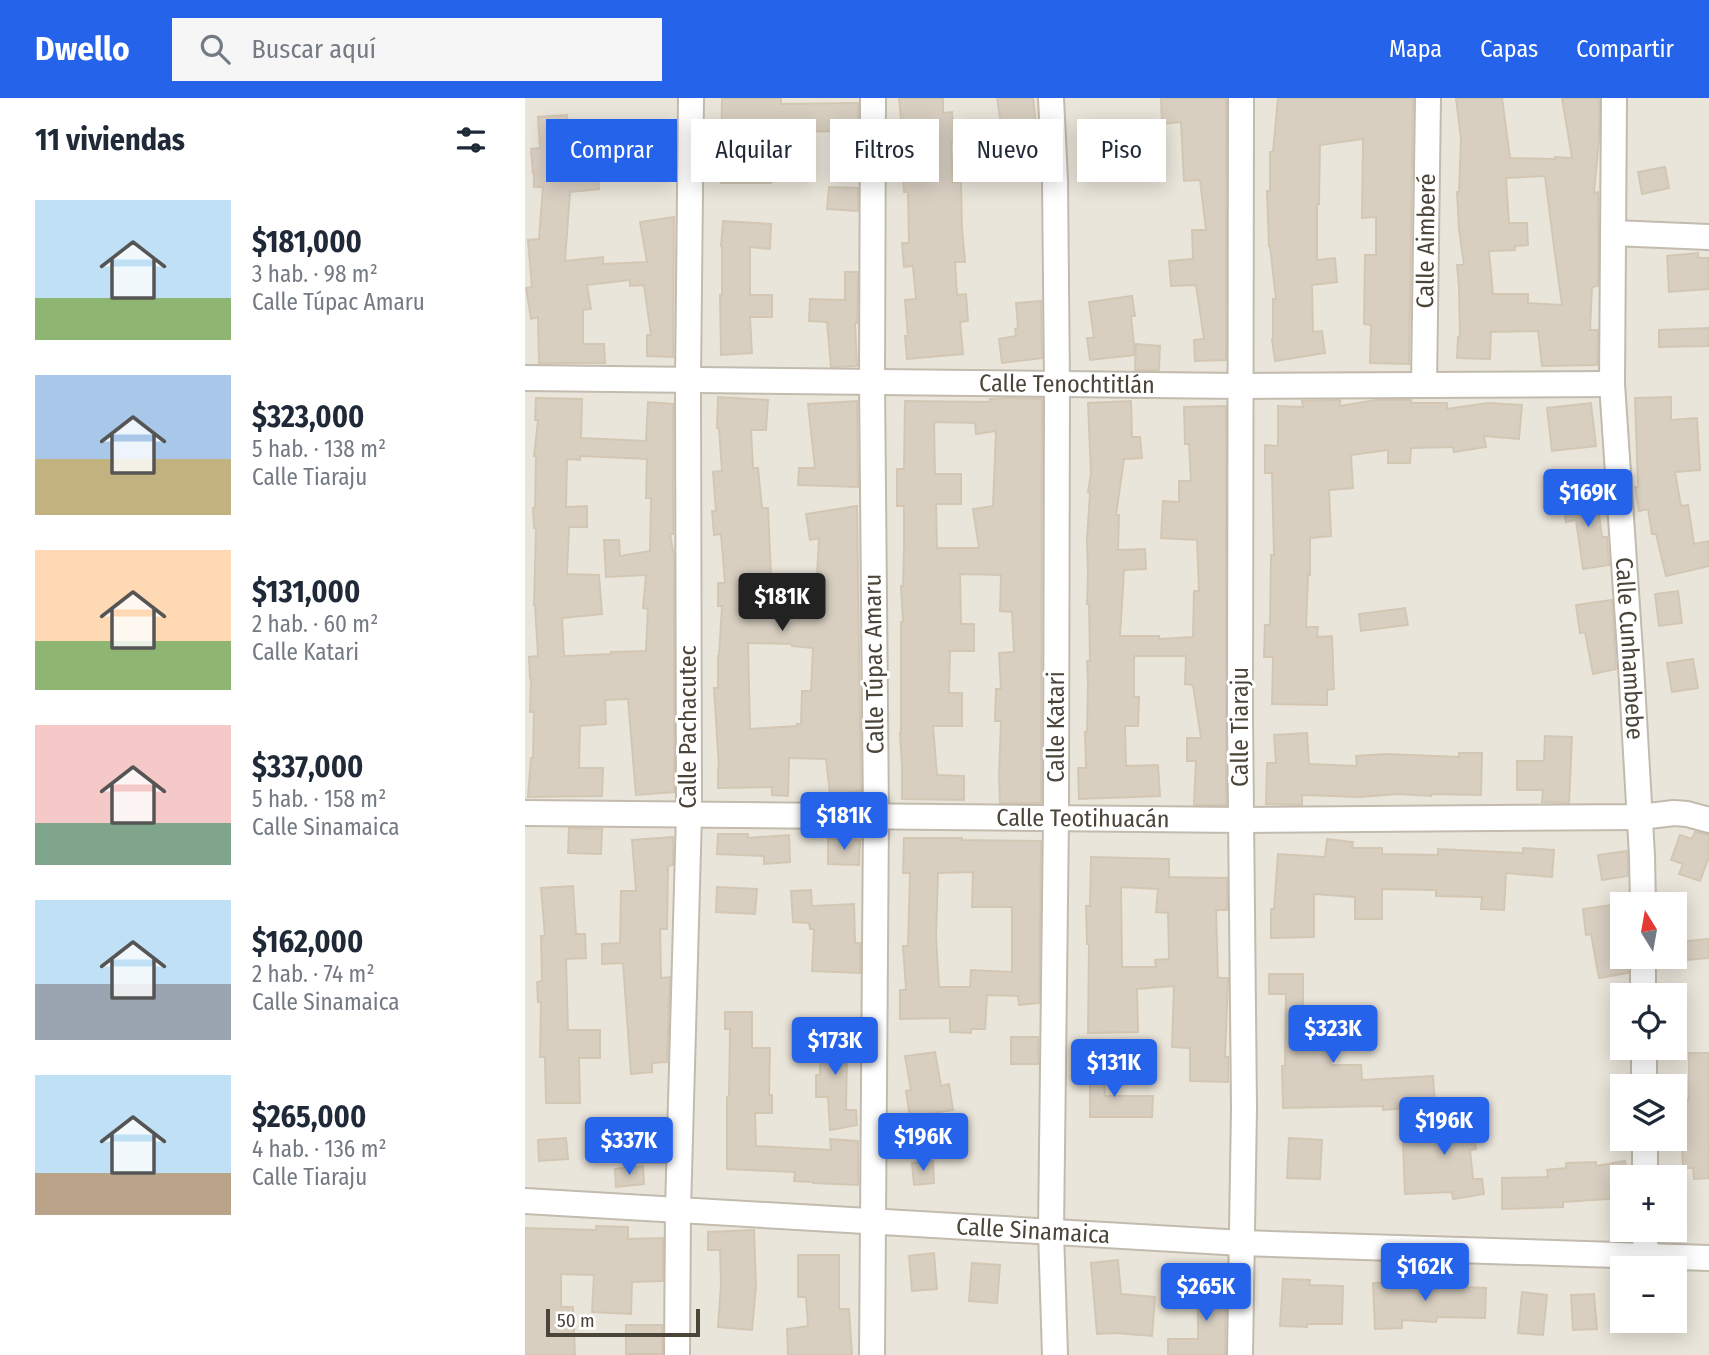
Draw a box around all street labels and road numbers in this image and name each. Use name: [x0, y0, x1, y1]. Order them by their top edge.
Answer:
street label: Calle Aimberé: [1411, 173, 1441, 309]
street label: Calle Tenochtitlán: [979, 369, 1155, 399]
street label: Calle Cunhambebe: [1610, 556, 1649, 740]
street label: Calle Túpac Amaru: [858, 574, 890, 754]
street label: Calle Pachacutec: [674, 645, 702, 809]
street label: Calle Tiaraju: [1226, 667, 1254, 787]
street label: Calle Katari: [1042, 671, 1070, 783]
street label: Calle Teotihuacán: [996, 804, 1170, 833]
street label: Calle Sinamaica: [955, 1212, 1111, 1249]

